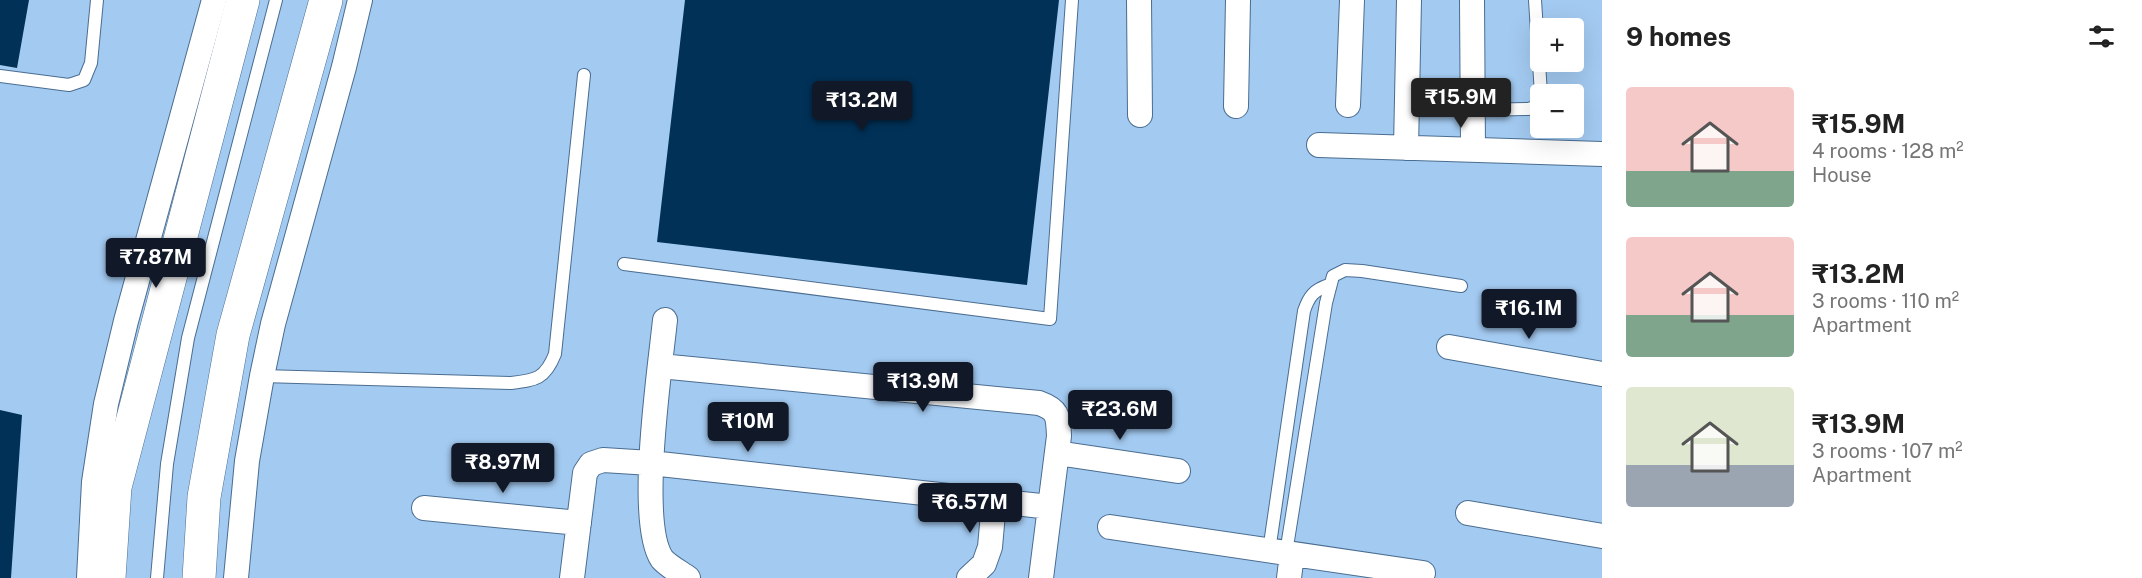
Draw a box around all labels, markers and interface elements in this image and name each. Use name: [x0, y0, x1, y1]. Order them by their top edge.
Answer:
map controls: [1530, 18, 1584, 138]
button: +: [1530, 18, 1584, 72]
icon: filters: [2085, 20, 2118, 53]
text: 9 homes: [1626, 21, 1731, 52]
pin: ₹15.9M: [1412, 78, 1510, 129]
pin: ₹13.2M: [813, 81, 911, 132]
button: −: [1530, 84, 1584, 138]
text: ₹15.9M: [1425, 85, 1497, 109]
text: ₹13.2M: [826, 88, 898, 112]
text: ₹15.9M: [1812, 108, 1905, 139]
icon: home: [1674, 111, 1746, 183]
text: 4 rooms · 128 m²: [1812, 139, 1964, 163]
text: House: [1812, 163, 1872, 187]
pin: ₹7.87M: [107, 238, 205, 289]
text: ₹7.87M: [120, 245, 192, 269]
text: ₹13.2M: [1812, 258, 1905, 289]
icon: home: [1674, 261, 1746, 333]
pin: ₹16.1M: [1480, 289, 1578, 340]
text: 3 rooms · 110 m²: [1812, 289, 1959, 313]
text: ₹16.1M: [1496, 296, 1562, 320]
text: Apartment: [1812, 313, 1912, 337]
pin: ₹13.9M: [874, 362, 972, 413]
text: ₹13.9M: [887, 369, 959, 393]
pin: ₹23.6M: [1071, 390, 1169, 441]
text: ₹23.6M: [1082, 397, 1158, 421]
pin: ₹10M: [712, 402, 784, 453]
text: ₹13.9M: [1812, 408, 1905, 439]
text: ₹10M: [722, 409, 774, 433]
icon: home: [1674, 411, 1746, 483]
text: 3 rooms · 107 m²: [1812, 439, 1963, 463]
pin: ₹8.97M: [454, 443, 552, 494]
text: ₹8.97M: [465, 450, 541, 474]
text: Apartment: [1812, 463, 1912, 487]
pin: ₹6.57M: [921, 483, 1019, 534]
text: ₹6.57M: [932, 490, 1008, 514]

